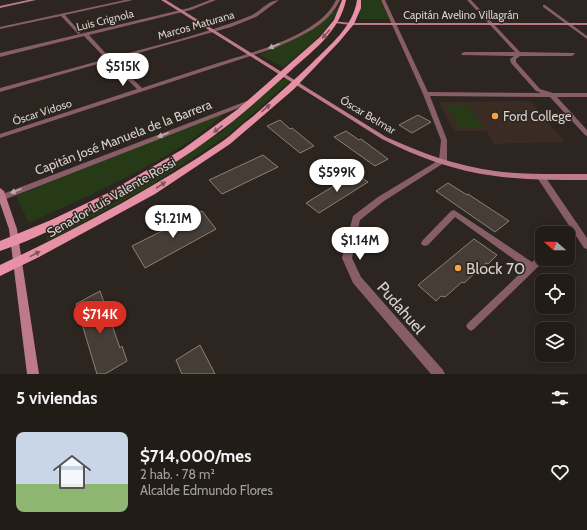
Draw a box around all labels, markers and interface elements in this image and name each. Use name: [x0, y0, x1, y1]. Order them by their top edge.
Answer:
street label: Luis Crignola: [75, 6, 136, 34]
street label: Marcos Maturana: [156, 7, 237, 43]
street label: Capitán Avelino Villagrán: [403, 8, 519, 22]
one-way arrow: [321, 28, 330, 39]
one-way arrow: [267, 44, 279, 50]
pin: $515K: [95, 53, 151, 87]
text: $515K: [106, 58, 140, 74]
street label: Óscar Belmar: [338, 93, 399, 137]
street label: Óscar Vidoso: [11, 96, 73, 128]
street label: Capitán José Manuela de la Barrera: [32, 96, 214, 178]
one-way arrow: [261, 104, 271, 113]
place label: Ford College: [503, 108, 572, 124]
marker: Ford College: [490, 111, 500, 121]
one-way arrow: [213, 125, 224, 133]
one-way arrow: [157, 132, 169, 138]
street label: Senador Luis Valente Rossi: [44, 154, 178, 240]
pin: $599K: [309, 159, 365, 193]
text: $599K: [318, 164, 356, 180]
one-way arrow: [156, 181, 167, 189]
one-way arrow: [10, 189, 22, 195]
pin: $1.21M: [140, 205, 206, 239]
text: $1.21M: [154, 210, 192, 226]
north arrow: [535, 226, 575, 266]
map controls: [535, 226, 575, 362]
pin: $1.14M: [327, 227, 393, 261]
text: $1.14M: [341, 232, 379, 248]
one-way arrow: [29, 251, 41, 257]
place label: Block 70: [466, 259, 525, 278]
marker: Block 70: [453, 263, 463, 273]
button: locate: [535, 274, 575, 314]
street label: Pudahuel: [373, 278, 429, 338]
pin: $714K: [72, 301, 128, 335]
text: $714K: [82, 306, 118, 322]
button: layers: [535, 322, 575, 362]
icon: filters: [549, 387, 571, 409]
text: 5 viviendas: [16, 388, 97, 408]
text: $714,000/mes: [140, 446, 251, 466]
icon: home: [48, 448, 96, 496]
icon: heart: [549, 461, 571, 483]
text: 2 hab. · 78 m²: [140, 466, 215, 482]
text: Alcalde Edmundo Flores: [140, 482, 273, 498]

